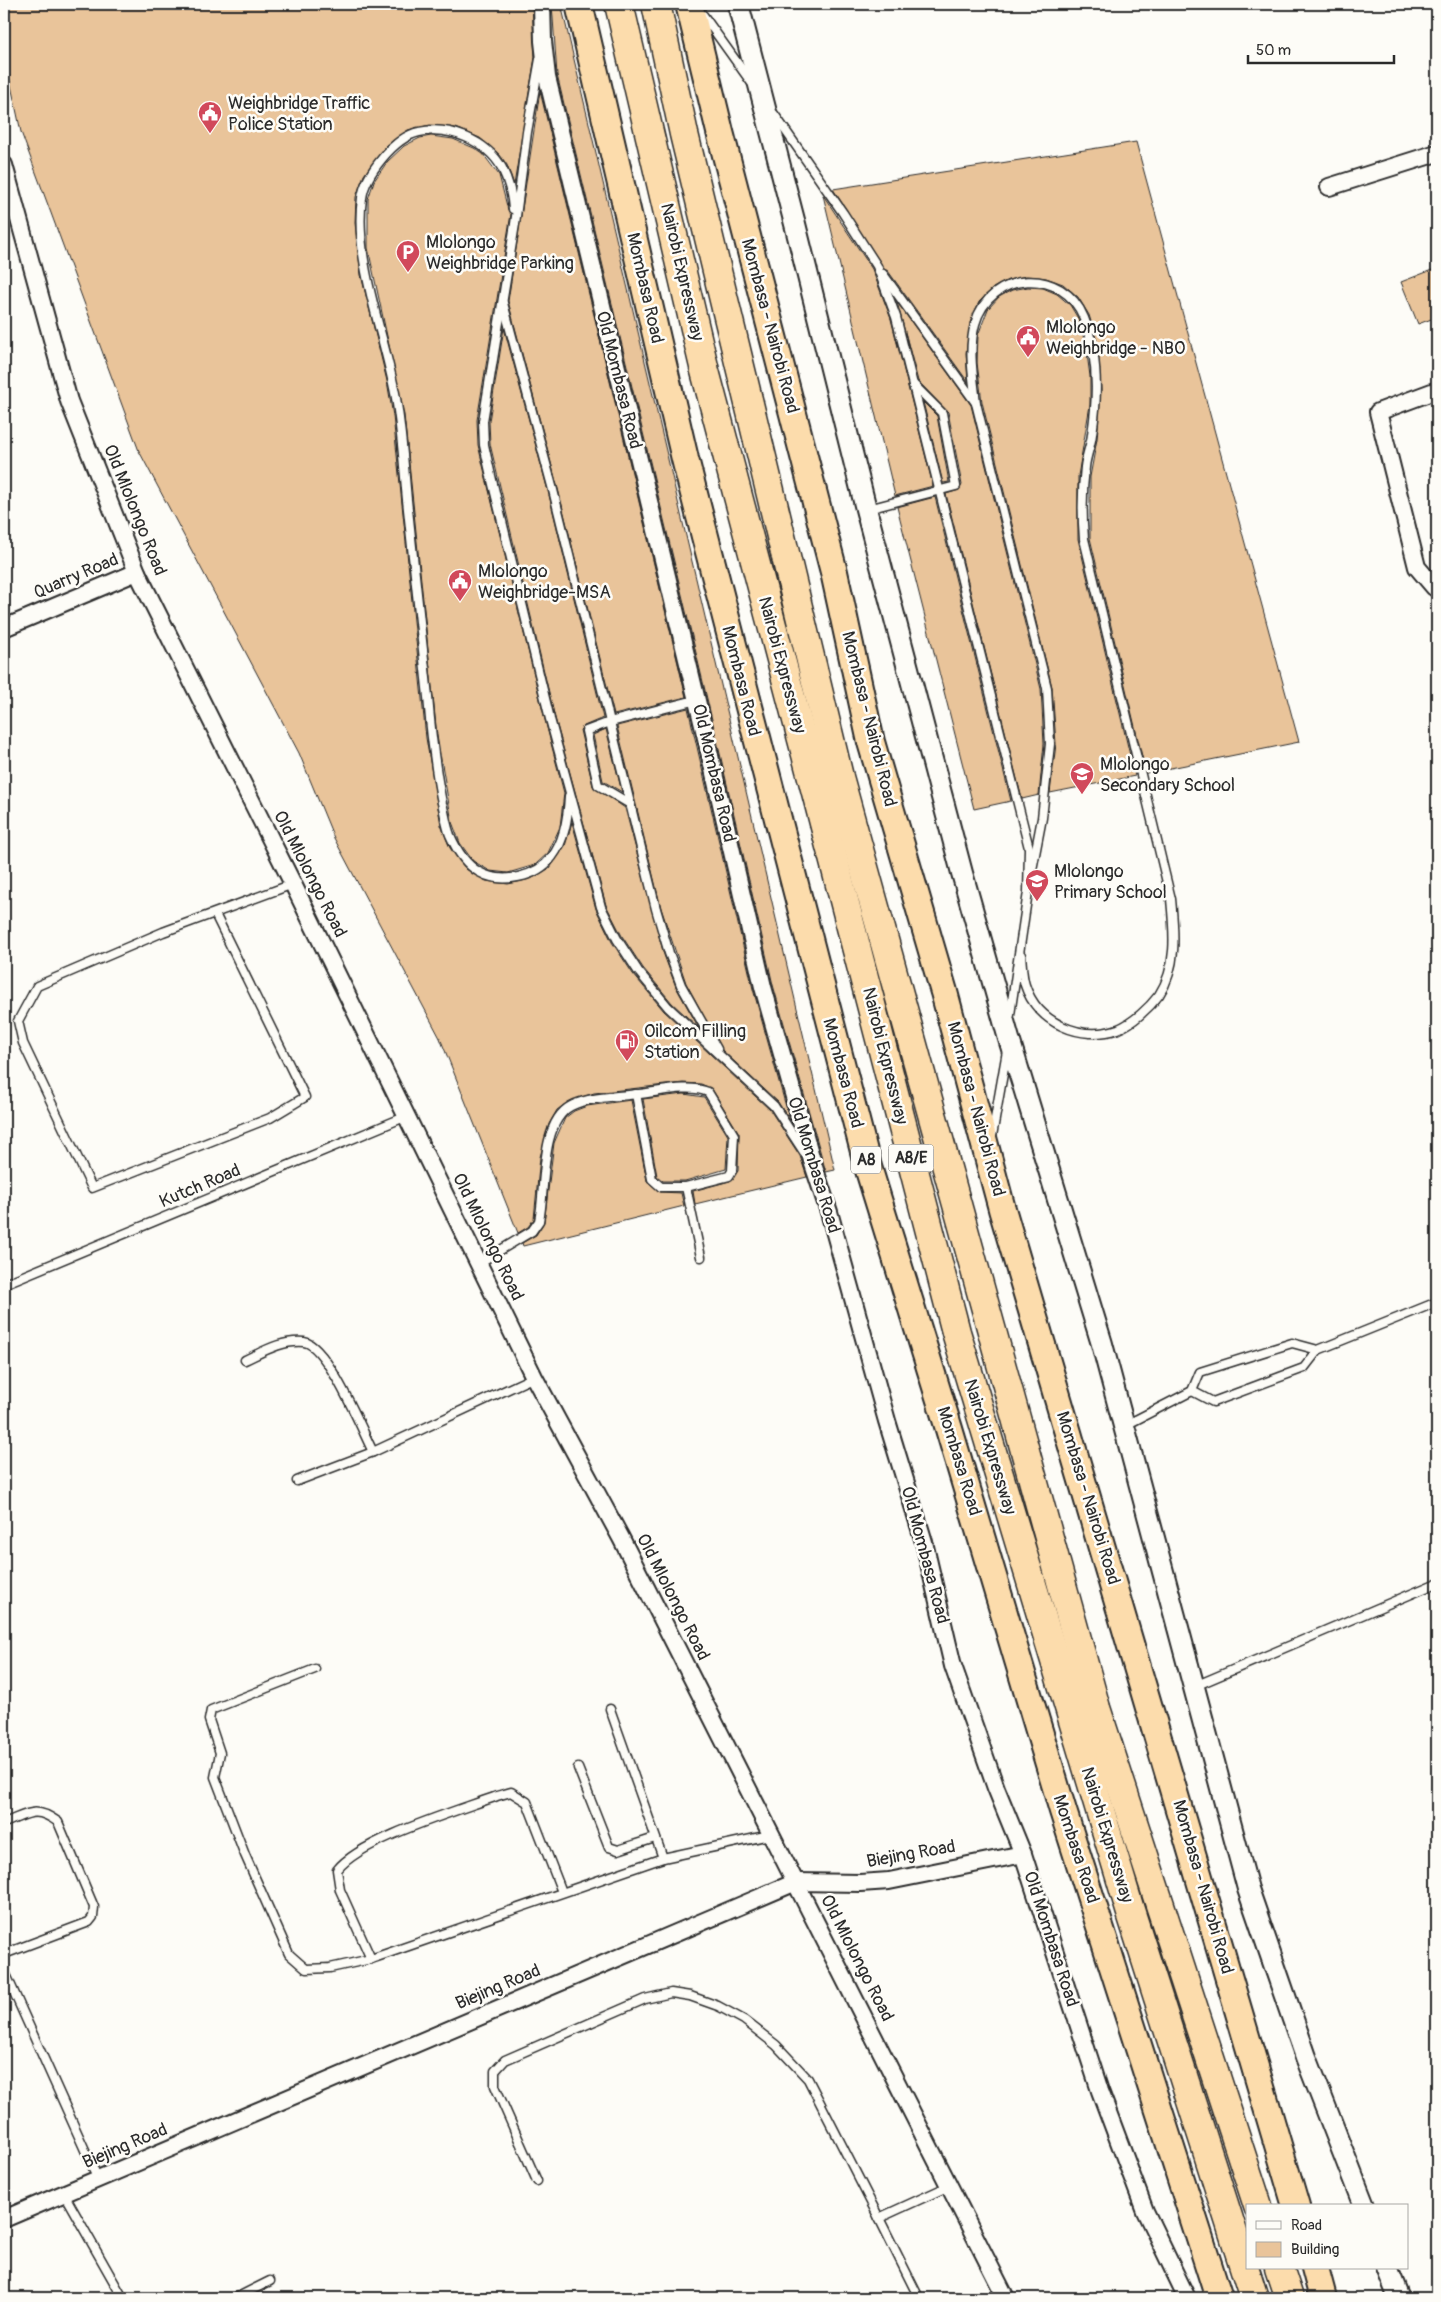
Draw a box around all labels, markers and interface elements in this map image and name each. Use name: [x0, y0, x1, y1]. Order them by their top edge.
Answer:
scale bar: [1248, 32, 1395, 64]
text: 50 m: [1256, 41, 1291, 60]
place label: Weighbridge Traffic Police Station: [228, 92, 371, 136]
public building icon: Weighbridge Traffic Police Station: [197, 100, 223, 134]
street label: Nairobi Expressway: [655, 201, 709, 343]
street label: Mombasa Road: [621, 230, 669, 346]
place label: Mlolongo Weighbridge Parking: [426, 231, 574, 275]
street label: Mombasa - Nairobi Road: [736, 236, 804, 416]
parking icon: Mlolongo Weighbridge Parking: [395, 239, 421, 273]
street label: Old Mombasa Road: [591, 309, 647, 451]
place label: Mlolongo Weighbridge - NBO: [1046, 316, 1185, 360]
public building icon: Mlolongo Weighbridge - NBO: [1015, 324, 1041, 358]
street label: Old Mlolongo Road: [98, 441, 172, 579]
street label: Quarry Road: [30, 548, 122, 604]
place label: Mlolongo Weighbridge-MSA: [478, 560, 611, 604]
public building icon: Mlolongo Weighbridge-MSA: [447, 568, 473, 602]
street label: Nairobi Expressway: [753, 594, 811, 736]
street label: Mombasa Road: [716, 623, 766, 739]
street label: Mombasa - Nairobi Road: [836, 629, 902, 809]
street label: Old Mombasa Road: [687, 702, 741, 844]
place label: Mlolongo Secondary School: [1100, 753, 1235, 797]
school or university icon: Mlolongo Secondary School: [1069, 761, 1095, 795]
street label: Old Mlolongo Road: [268, 807, 352, 941]
place label: Mlolongo Primary School: [1054, 860, 1167, 904]
school or university icon: Mlolongo Primary School: [1024, 868, 1050, 902]
street label: Nairobi Expressway: [857, 985, 913, 1127]
street label: Mombasa Road: [817, 1016, 869, 1130]
street label: Mombasa - Nairobi Road: [942, 1019, 1010, 1199]
place label: Oilcom Filling Station: [644, 1020, 746, 1064]
fuel station icon: Oilcom Filling Station: [614, 1028, 640, 1062]
street label: Old Mombasa Road: [782, 1094, 846, 1236]
road number: A8/E: [888, 1144, 934, 1172]
road number: A8: [851, 1146, 881, 1174]
street label: Kutch Road: [156, 1159, 244, 1213]
street label: Old Mlolongo Road: [447, 1169, 529, 1305]
street label: Nairobi Expressway: [958, 1376, 1022, 1518]
street label: Mombasa Road: [931, 1404, 987, 1518]
street label: Mombasa - Nairobi Road: [1051, 1409, 1125, 1587]
street label: Old Mombasa Road: [896, 1484, 954, 1626]
street label: Old Mlolongo Road: [631, 1530, 715, 1664]
street label: Nairobi Expressway: [1075, 1764, 1139, 1906]
street label: Mombasa Road: [1048, 1792, 1104, 1906]
street label: Mombasa - Nairobi Road: [1167, 1797, 1239, 1977]
street label: Biejing Road: [865, 1835, 957, 1873]
street label: Old Mombasa Road: [1018, 1868, 1084, 2010]
street label: Old Mlolongo Road: [815, 1891, 899, 2025]
street label: Biejing Road: [452, 1959, 544, 2015]
street label: Biejing Road: [79, 2118, 171, 2174]
legend: [1246, 2204, 1408, 2270]
text: Road: [1291, 2216, 1322, 2235]
text: Building: [1291, 2240, 1339, 2259]

